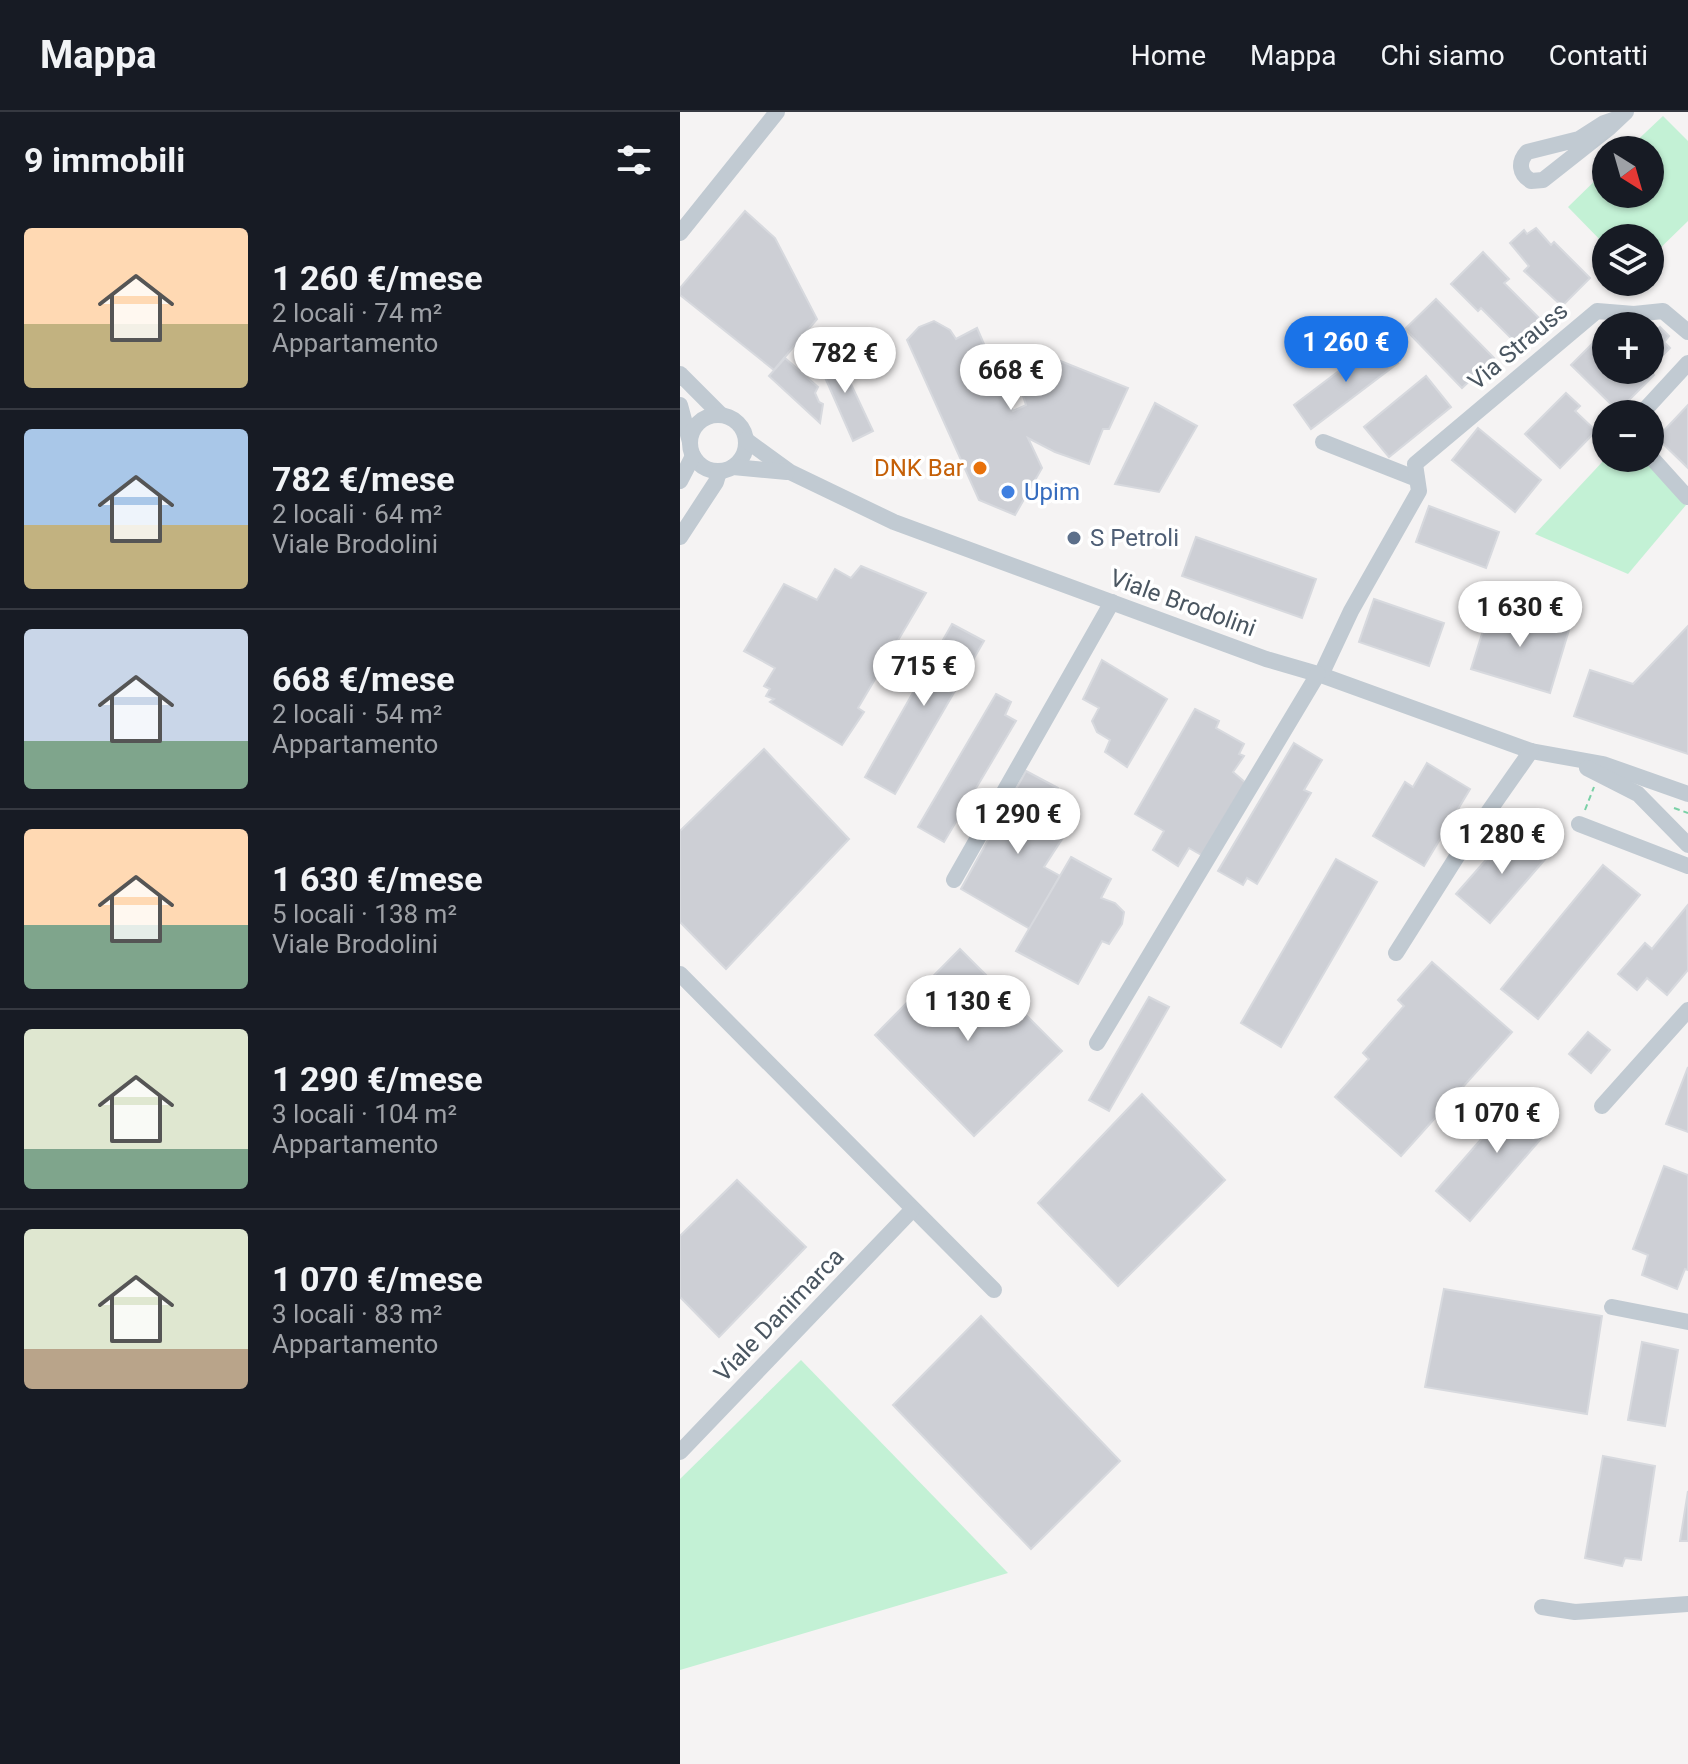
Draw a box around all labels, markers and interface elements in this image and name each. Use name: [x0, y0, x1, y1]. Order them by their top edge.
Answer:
text: Mappa: [40, 33, 157, 77]
text: Home: [1131, 39, 1206, 72]
text: Mappa: [1250, 39, 1336, 72]
text: Chi siamo: [1380, 39, 1505, 72]
text: Contatti: [1549, 39, 1648, 72]
north arrow: [1592, 136, 1664, 208]
map controls: [1592, 136, 1664, 472]
icon: filters: [612, 138, 656, 182]
text: 9 immobili: [24, 140, 185, 180]
button: layers: [1592, 224, 1664, 296]
text: 1 260 €/mese: [272, 258, 483, 298]
icon: home: [88, 260, 184, 356]
street label: Via Strauss: [1463, 296, 1573, 396]
text: 2 locali · 74 m²: [272, 298, 442, 328]
button: +: [1592, 312, 1664, 384]
pin: 1 260 €: [1272, 316, 1420, 384]
pin: 782 €: [789, 327, 901, 395]
text: 1 260 €: [1302, 327, 1390, 357]
text: Appartamento: [272, 328, 438, 358]
text: 782 €: [812, 338, 878, 368]
pin: 668 €: [955, 344, 1067, 412]
text: 668 €: [978, 355, 1044, 385]
button: −: [1592, 400, 1664, 472]
place label: DNK Bar: [874, 454, 964, 482]
text: 782 €/mese: [272, 459, 455, 499]
marker: DNK Bar: [971, 459, 989, 477]
icon: home: [88, 461, 184, 557]
place label: Upim: [1024, 478, 1080, 506]
marker: Upim: [999, 483, 1017, 501]
text: 2 locali · 64 m²: [272, 499, 442, 529]
place label: S Petroli: [1090, 524, 1179, 552]
text: Viale Brodolini: [272, 529, 438, 559]
marker: S Petroli: [1065, 529, 1083, 547]
street label: Viale Brodolini: [1106, 564, 1260, 642]
pin: 1 630 €: [1446, 581, 1594, 649]
text: 1 630 €: [1476, 592, 1564, 622]
pin: 715 €: [868, 640, 980, 708]
text: 715 €: [891, 651, 957, 681]
text: 668 €/mese: [272, 659, 455, 699]
icon: home: [88, 661, 184, 757]
text: 2 locali · 54 m²: [272, 699, 442, 729]
text: Appartamento: [272, 729, 438, 759]
pin: 1 290 €: [944, 788, 1092, 856]
text: 1 290 €: [974, 799, 1062, 829]
pin: 1 280 €: [1428, 808, 1576, 876]
text: 1 280 €: [1458, 819, 1546, 849]
text: 1 630 €/mese: [272, 859, 483, 899]
icon: home: [88, 861, 184, 957]
text: 5 locali · 138 m²: [272, 899, 457, 929]
text: Viale Brodolini: [272, 929, 438, 959]
pin: 1 130 €: [894, 975, 1042, 1043]
text: 1 130 €: [924, 986, 1012, 1016]
text: 1 290 €/mese: [272, 1059, 483, 1099]
icon: home: [88, 1061, 184, 1157]
pin: 1 070 €: [1423, 1087, 1571, 1155]
text: 1 070 €: [1453, 1098, 1541, 1128]
text: 3 locali · 104 m²: [272, 1099, 457, 1129]
text: Appartamento: [272, 1129, 438, 1159]
street label: Viale Danimarca: [708, 1243, 850, 1387]
text: 1 070 €/mese: [272, 1259, 483, 1299]
icon: home: [88, 1261, 184, 1357]
text: 3 locali · 83 m²: [272, 1299, 442, 1329]
text: Appartamento: [272, 1329, 438, 1359]

